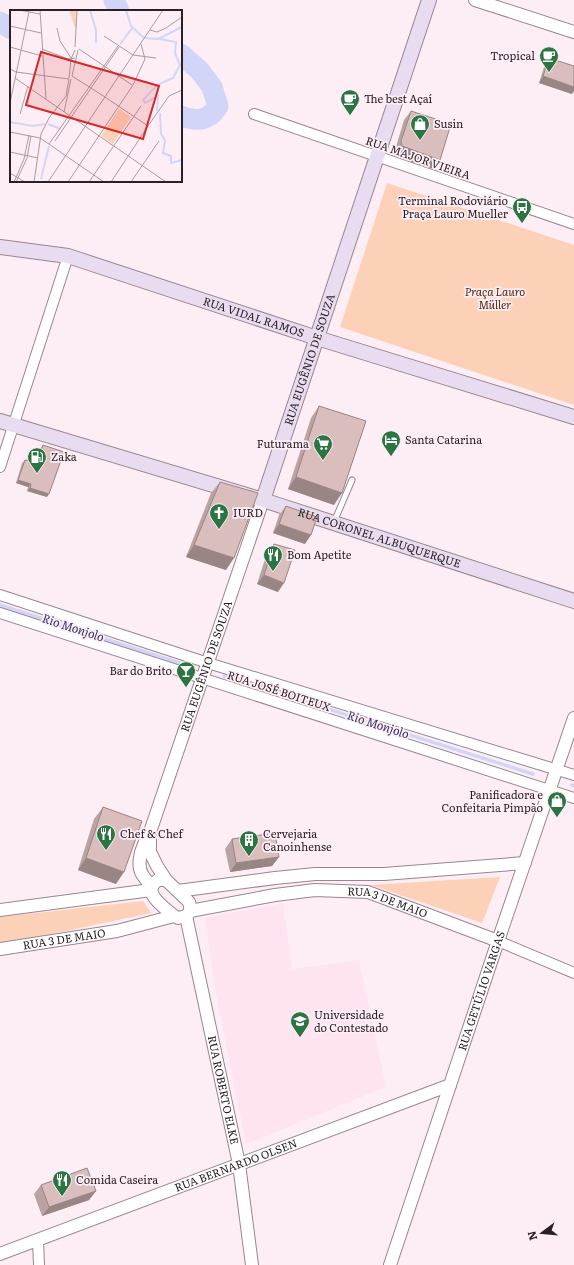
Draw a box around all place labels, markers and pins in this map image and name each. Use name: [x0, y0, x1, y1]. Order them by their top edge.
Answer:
cafe icon: Tropical: [538, 45, 560, 73]
place label: Tropical: [490, 47, 535, 63]
cafe icon: The best Açaí: [339, 88, 361, 116]
place label: The best Açaí: [364, 90, 433, 106]
shop icon: Susin: [409, 113, 431, 141]
place label: Susin: [434, 115, 463, 131]
place label: Terminal Rodoviário Praça Lauro Mueller: [398, 192, 509, 221]
bus stop icon: Terminal Rodoviário Praça Lauro Mueller: [511, 196, 533, 224]
hotel icon: Santa Catarina: [380, 429, 402, 457]
place label: Santa Catarina: [405, 431, 482, 447]
supermarket icon: Futurama: [312, 433, 334, 461]
place label: Futurama: [257, 435, 309, 451]
fuel station icon: Zaka: [26, 446, 48, 474]
place label: Zaka: [51, 448, 77, 464]
church icon: IURD: [208, 502, 230, 530]
place label: IURD: [233, 504, 263, 520]
restaurant icon: Bom Apetite: [262, 544, 284, 572]
place label: Bom Apetite: [287, 546, 352, 562]
bar icon: Bar do Brito: [175, 660, 197, 688]
place label: Bar do Brito: [110, 662, 172, 678]
place label: Panificadora e Confeitaria Pimpão: [441, 786, 543, 815]
shop icon: Panificadora e Confeitaria Pimpão: [546, 790, 568, 818]
restaurant icon: Chef & Chef: [95, 823, 117, 851]
place label: Chef & Chef: [120, 825, 184, 841]
place label: Cervejaria Canoinhense: [263, 825, 332, 854]
building icon: Cervejaria Canoinhense: [238, 829, 260, 857]
place label: Universidade do Contestado: [314, 1006, 388, 1035]
school or university icon: Universidade do Contestado: [289, 1010, 311, 1038]
restaurant icon: Comida Caseira: [51, 1169, 73, 1197]
place label: Comida Caseira: [76, 1171, 158, 1187]

